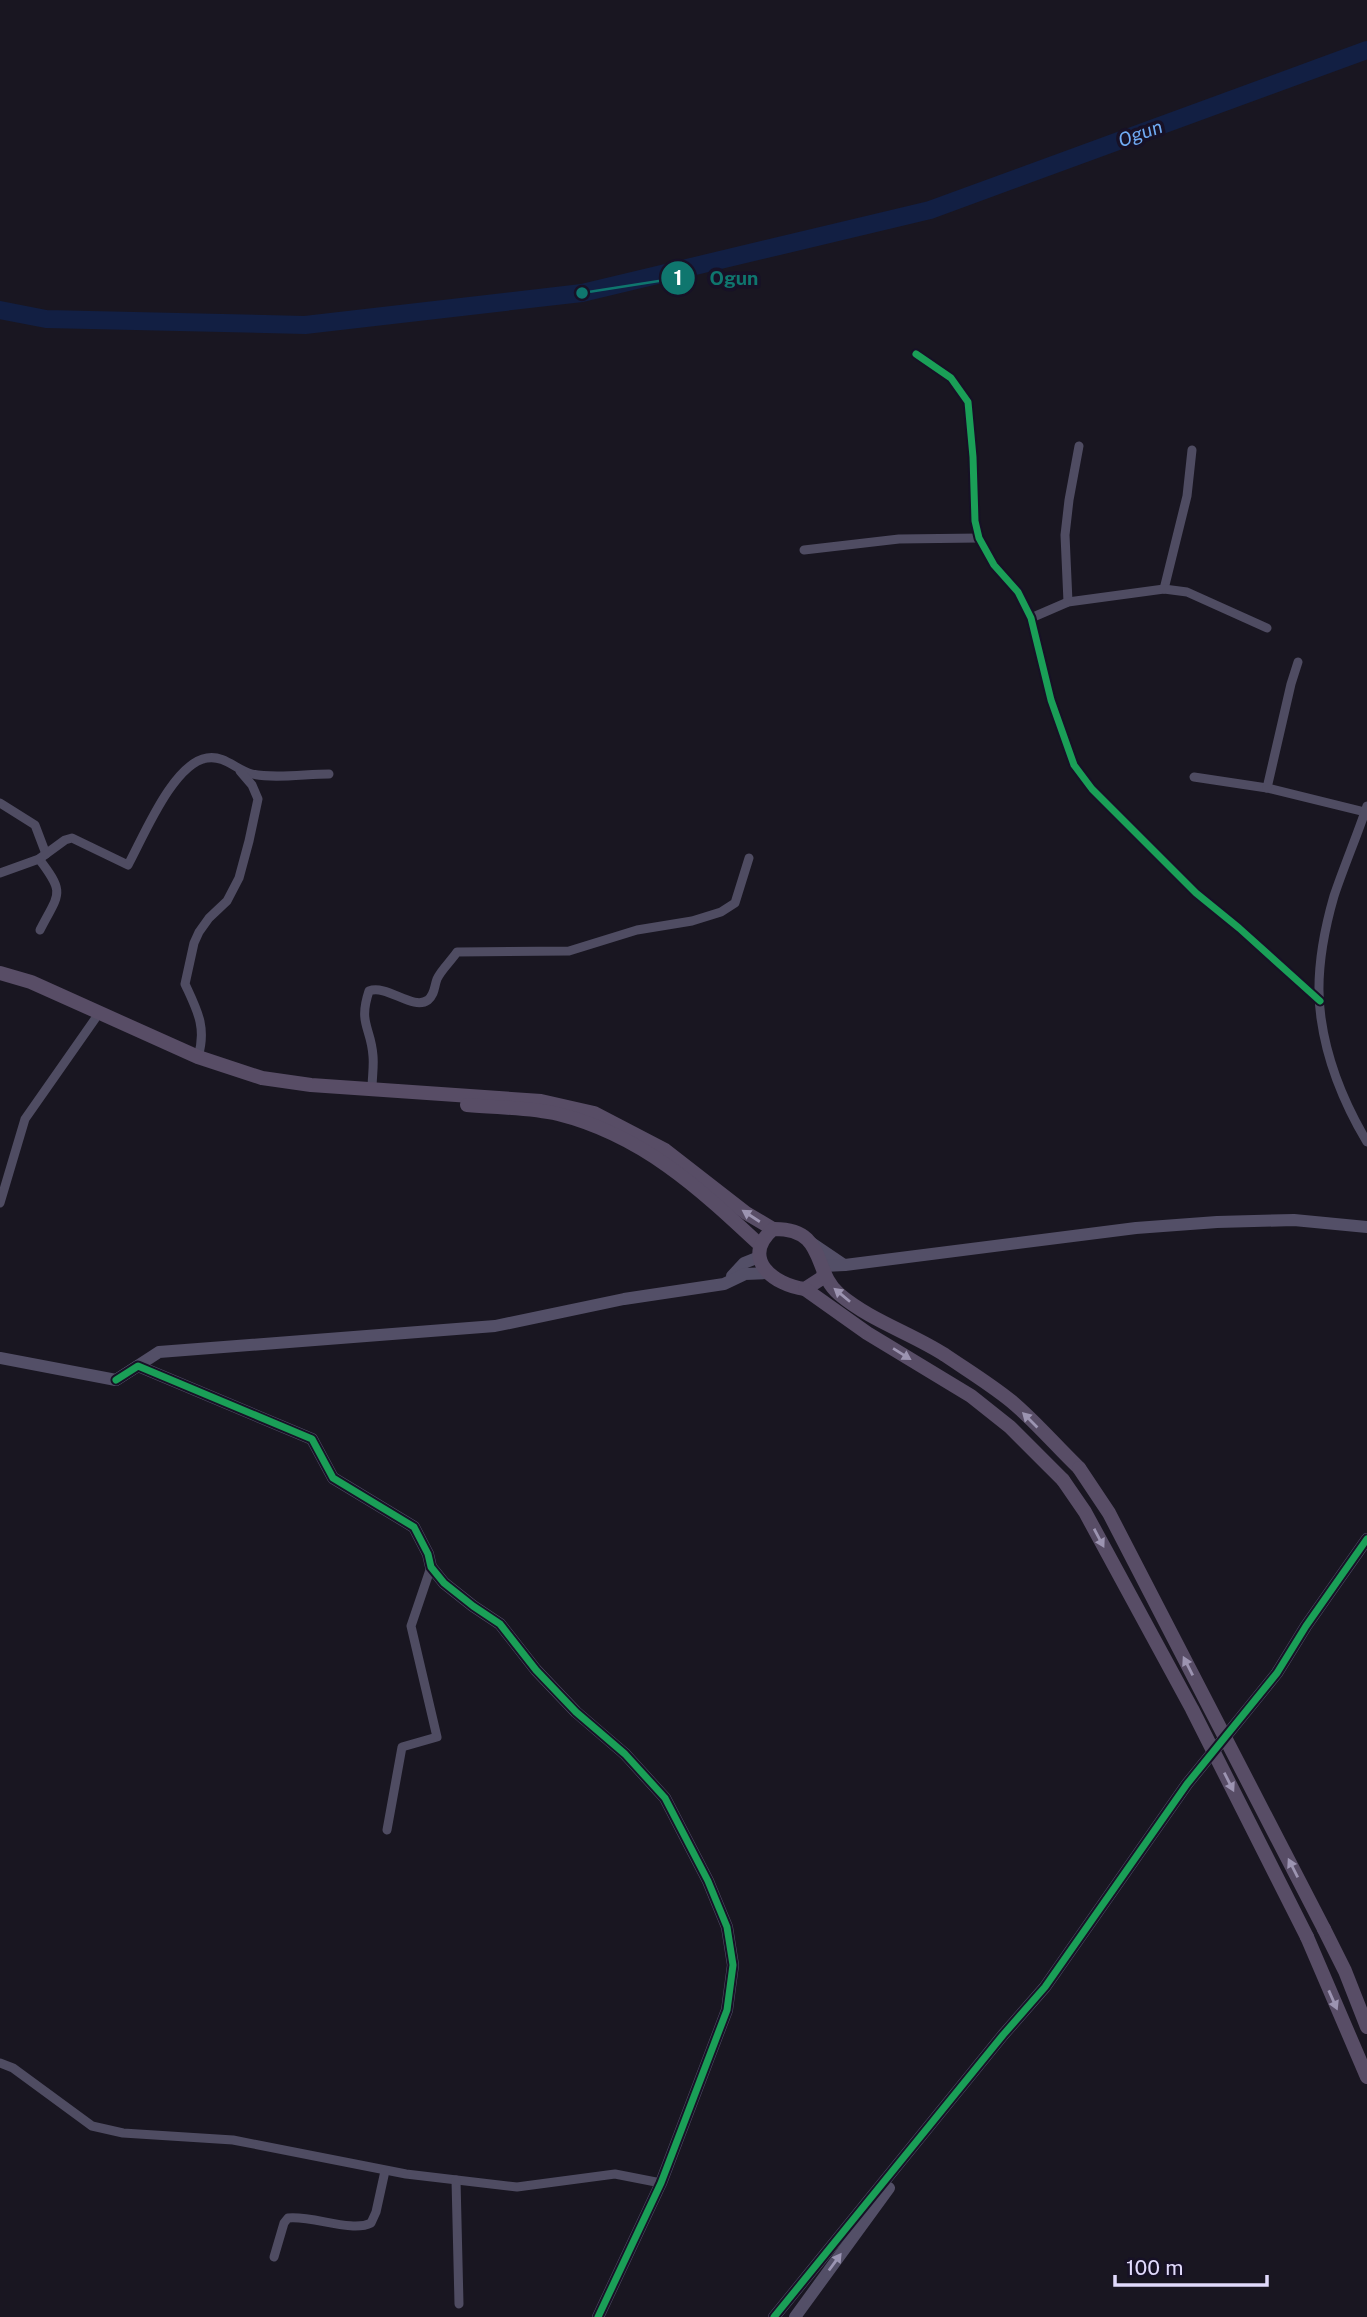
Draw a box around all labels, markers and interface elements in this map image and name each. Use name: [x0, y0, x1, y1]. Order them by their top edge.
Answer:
water label: Ogun: [1115, 115, 1165, 151]
callout: Ogun: [661, 258, 773, 298]
text: 1: [674, 265, 683, 290]
text: Ogun: [710, 267, 758, 289]
one-way arrow: [741, 1209, 761, 1222]
one-way arrow: [833, 1288, 850, 1303]
one-way arrow: [893, 1348, 912, 1360]
one-way arrow: [1023, 1412, 1039, 1429]
one-way arrow: [1093, 1528, 1105, 1548]
one-way arrow: [1183, 1656, 1194, 1676]
one-way arrow: [1223, 1772, 1234, 1792]
one-way arrow: [1287, 1858, 1298, 1878]
one-way arrow: [1327, 1990, 1339, 2010]
scale bar: [1115, 2244, 1267, 2288]
one-way arrow: [828, 2253, 842, 2271]
text: 100 m: [1126, 2255, 1183, 2280]

